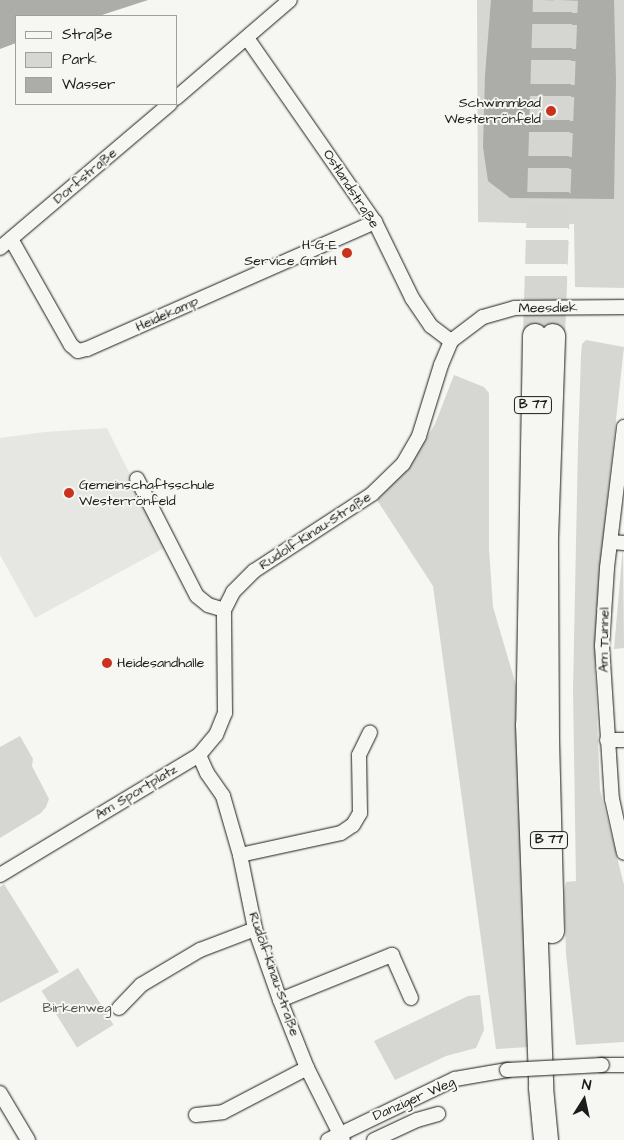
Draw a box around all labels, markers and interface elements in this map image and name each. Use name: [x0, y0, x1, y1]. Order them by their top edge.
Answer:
legend: [15, 15, 178, 105]
text: Straße: [62, 24, 112, 45]
text: Park: [62, 49, 97, 70]
text: Wasser: [62, 74, 115, 95]
place label: Schwimmbad Westerrönfeld: [444, 95, 541, 128]
marker: Schwimmbad Westerrönfeld: [545, 105, 557, 117]
street label: Dorfstraße: [50, 144, 120, 208]
street label: Ostlandstraße: [319, 146, 383, 232]
place label: H-G-E Service GmbH: [244, 237, 337, 270]
marker: H-G-E Service GmbH: [341, 247, 353, 259]
street label: Heidekamp: [133, 293, 201, 335]
street label: Meesdiek: [518, 299, 578, 317]
road number: B 77: [513, 396, 553, 414]
place label: Gemeinschaftsschule Westerrönfeld: [79, 477, 215, 510]
marker: Gemeinschaftsschule Westerrönfeld: [63, 487, 75, 499]
street label: Rudolf-Kinau-Straße: [256, 488, 374, 574]
street label: Am Tunnel: [595, 607, 613, 673]
place label: Heidesandhalle: [117, 655, 204, 671]
marker: Heidesandhalle: [101, 657, 113, 669]
street label: Am Sportplatz: [92, 761, 180, 823]
road number: B 77: [529, 830, 569, 850]
street label: Rudolf-Kinau-Straße: [245, 910, 303, 1038]
park label: Birkenweg: [42, 1000, 112, 1016]
street label: Danziger Weg: [370, 1073, 458, 1125]
north arrow: [559, 1075, 609, 1125]
text: N: [581, 1075, 593, 1096]

